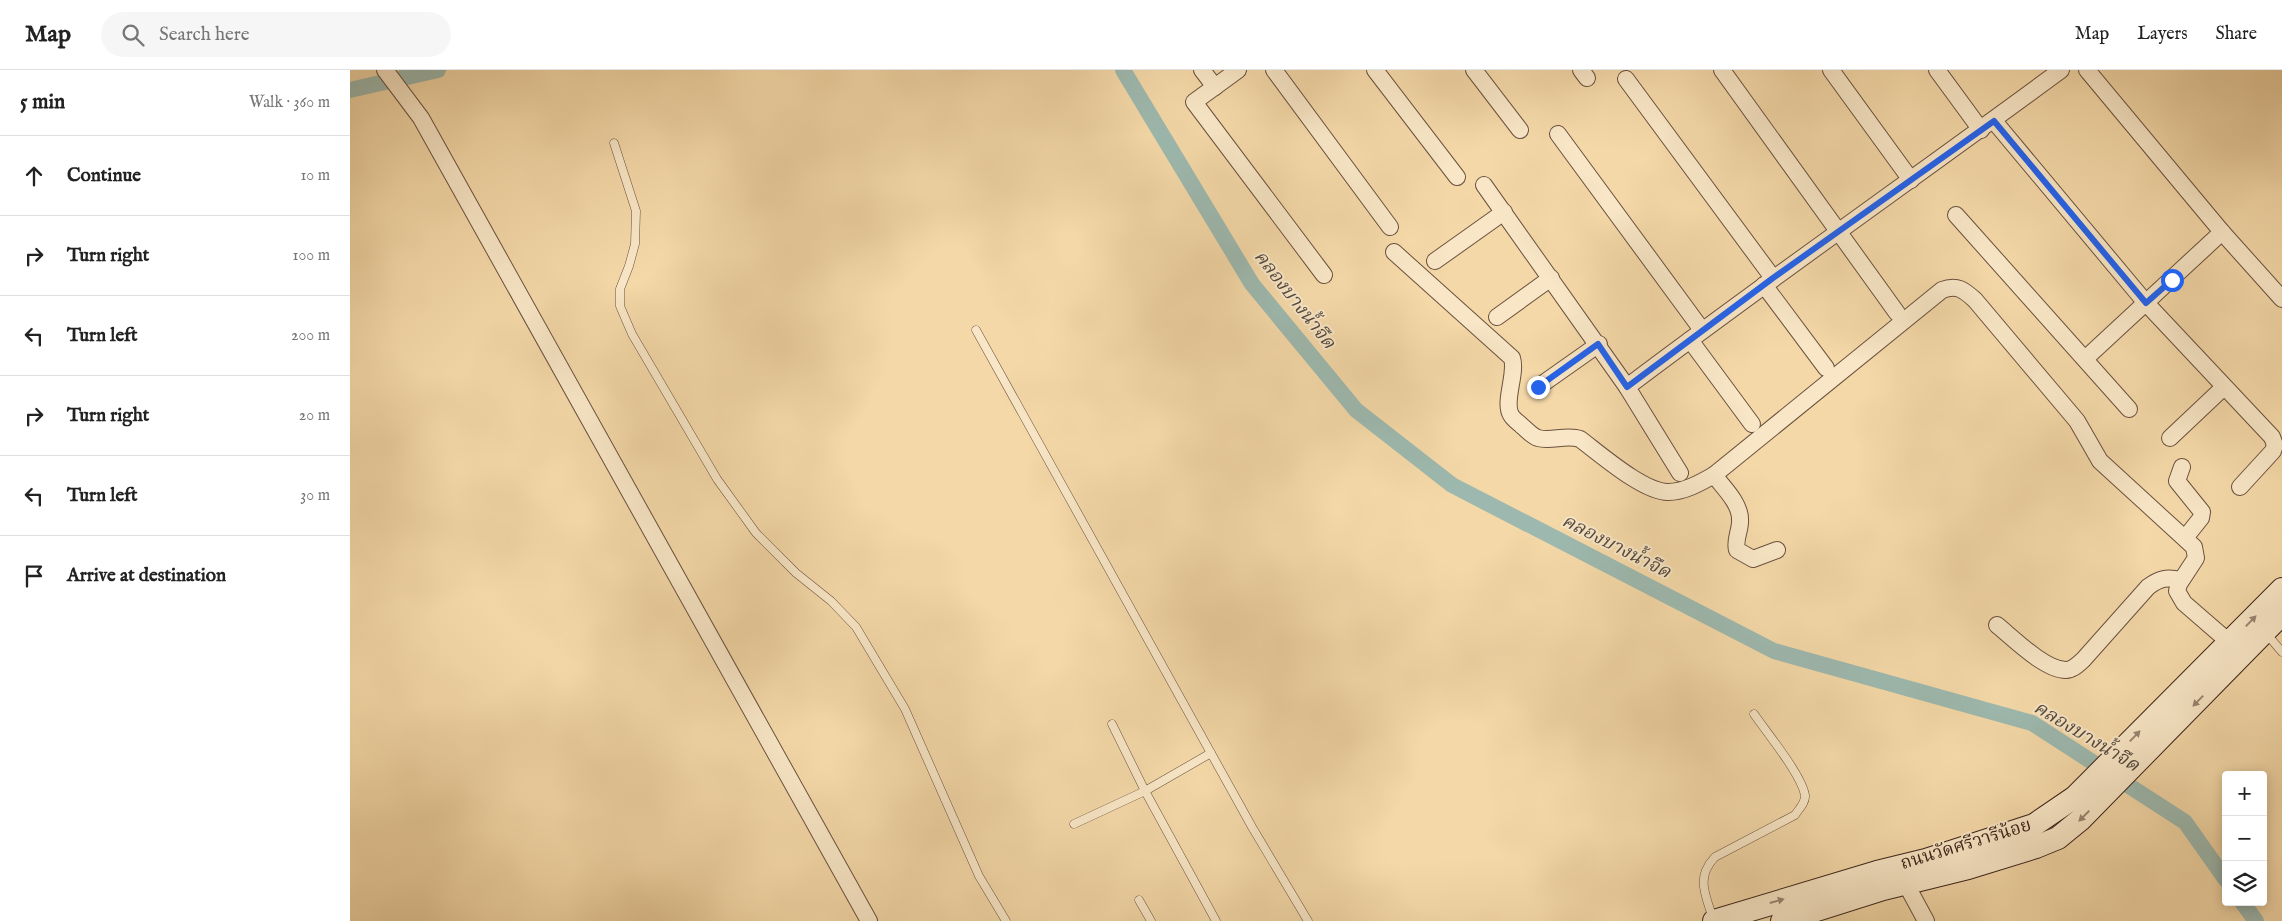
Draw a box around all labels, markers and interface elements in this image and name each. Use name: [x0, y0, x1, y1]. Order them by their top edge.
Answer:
search box: [101, 12, 451, 57]
text: Map: [25, 19, 71, 50]
icon: search: [119, 21, 147, 49]
text: Search here: [159, 23, 250, 47]
text: Map: [2075, 23, 2109, 46]
text: Layers: [2137, 23, 2188, 46]
text: Share: [2216, 23, 2257, 46]
text: 5 min: [20, 89, 65, 116]
text: Walk · 360 m: [249, 93, 330, 113]
icon: ahead: [20, 162, 48, 190]
text: Continue: [67, 164, 141, 188]
text: 10 m: [300, 166, 330, 186]
icon: right: [20, 242, 48, 270]
water label: คลองบางน้ำจืด: [1248, 243, 1344, 355]
text: Turn right: [67, 244, 149, 268]
text: 100 m: [293, 246, 330, 266]
route start: [2161, 269, 2184, 292]
icon: left: [20, 322, 48, 350]
text: Turn left: [67, 324, 138, 348]
text: 200 m: [291, 326, 330, 346]
route end: [1527, 376, 1550, 399]
icon: right: [20, 402, 48, 430]
text: Turn right: [67, 404, 149, 428]
text: 20 m: [299, 406, 330, 426]
icon: left: [20, 482, 48, 510]
text: Turn left: [67, 484, 138, 508]
text: 30 m: [300, 486, 330, 506]
water label: คลองบางน้ำจืด: [1558, 506, 1677, 585]
icon: arrive: [20, 562, 48, 590]
text: Arrive at destination: [67, 564, 226, 588]
one-way arrow: [2245, 615, 2257, 627]
water label: คลองบางน้ำจืด: [2029, 693, 2146, 778]
one-way arrow: [2192, 695, 2204, 707]
one-way arrow: [2129, 730, 2141, 742]
map controls: [2222, 771, 2267, 906]
button: +: [2222, 771, 2267, 816]
one-way arrow: [2078, 810, 2090, 822]
street label: ถนนวัดศรีวารีน้อย: [1898, 814, 2034, 876]
button: −: [2222, 816, 2267, 861]
button: layers: [2222, 861, 2267, 906]
one-way arrow: [1770, 896, 1785, 904]

